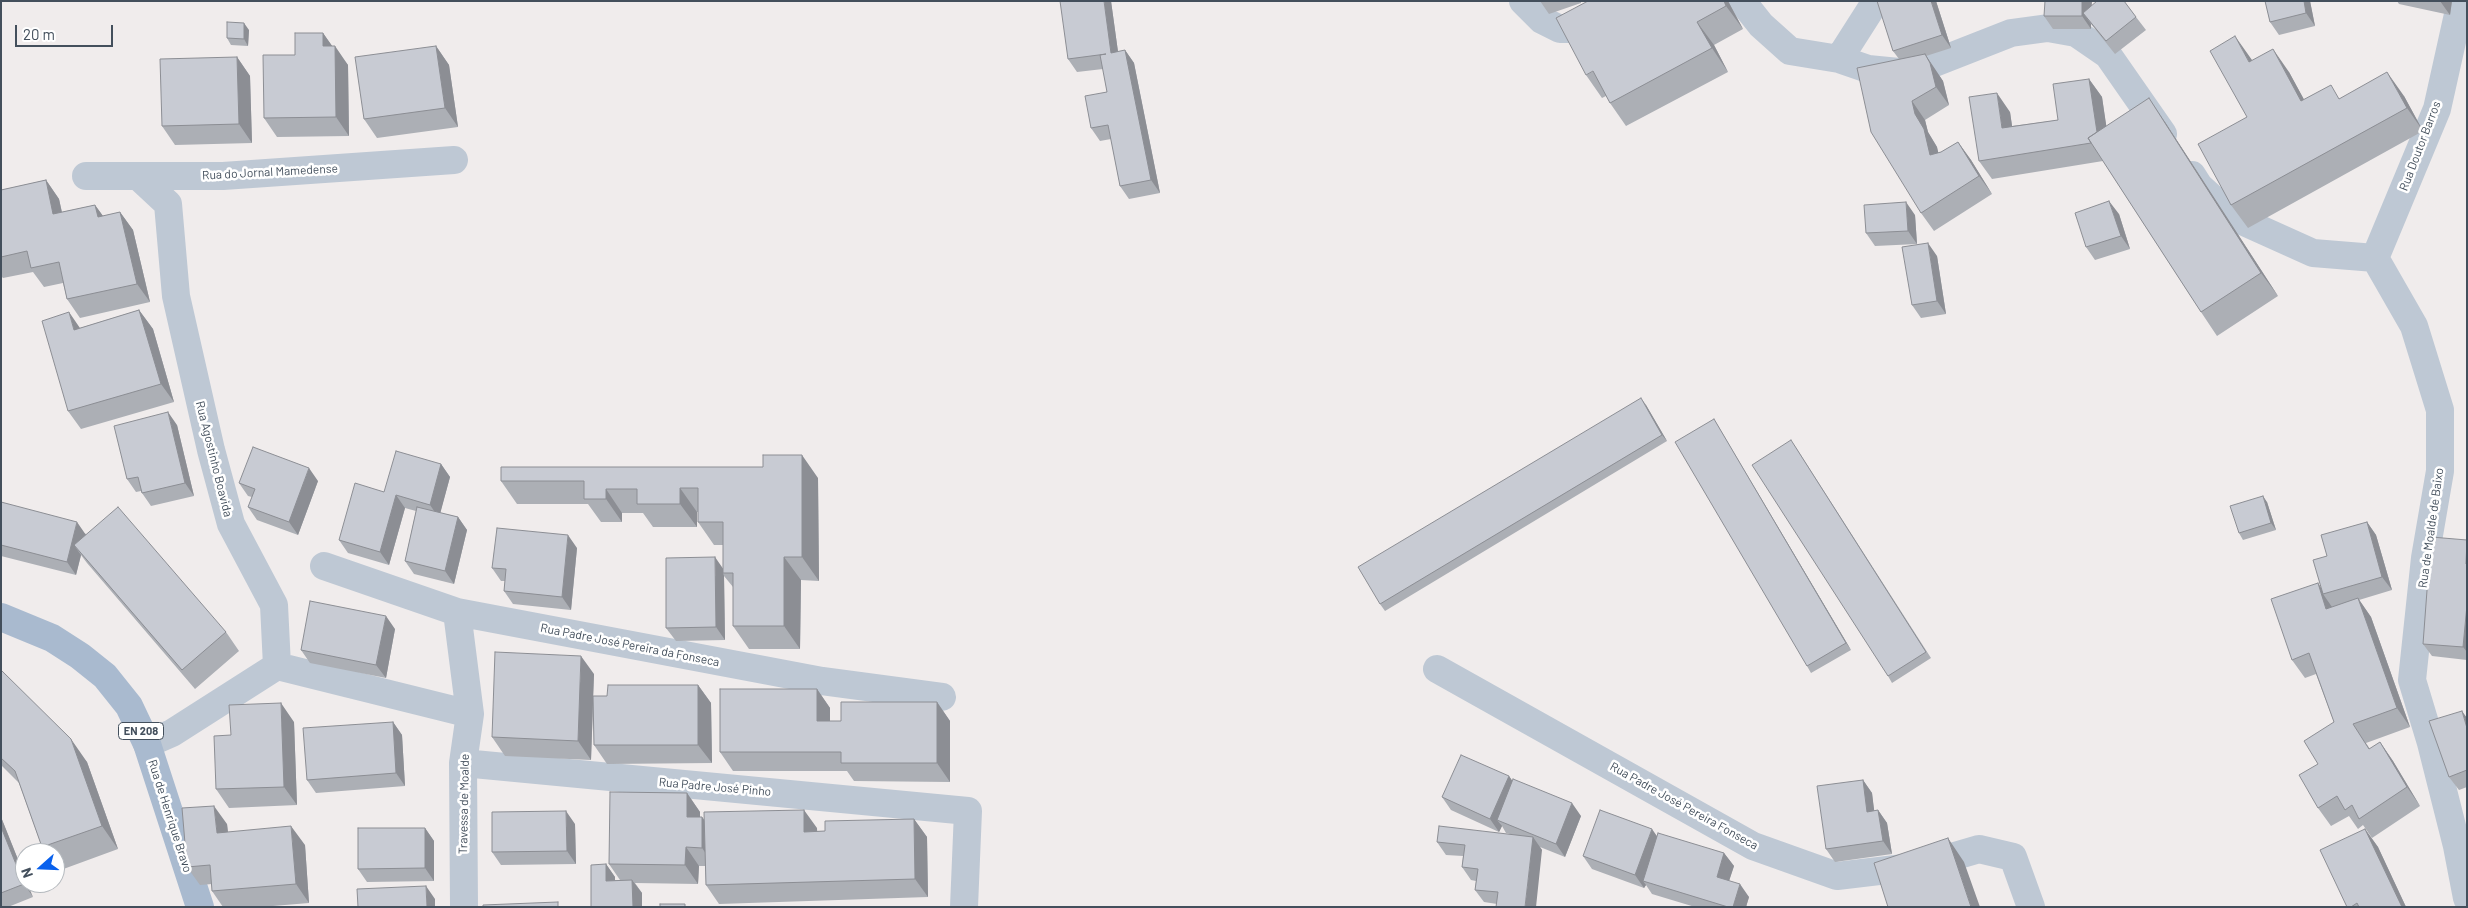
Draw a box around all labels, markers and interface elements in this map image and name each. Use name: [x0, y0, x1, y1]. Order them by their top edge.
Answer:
scale bar: [18, 15, 115, 47]
text: 20 m: [23, 25, 55, 43]
street label: Rua Doutor Barros: [2396, 99, 2444, 193]
street label: Rua do Jornal Mamedense: [202, 161, 338, 183]
street label: Rua Agostinho Boavida: [193, 400, 235, 518]
street label: Rua de Moalde de Baixo: [2415, 467, 2447, 589]
street label: Rua Padre José Pereira da Fonseca: [539, 621, 721, 669]
road number: EN 208: [118, 722, 164, 739]
street label: Travessa de Moalde: [456, 754, 472, 854]
street label: Rua de Henrique Bravo: [145, 758, 195, 874]
street label: Rua Padre José Pereira Fonseca: [1607, 759, 1761, 853]
street label: Rua Padre José Pinho: [658, 775, 772, 799]
north arrow: [15, 843, 65, 893]
text: N: [17, 866, 36, 880]

